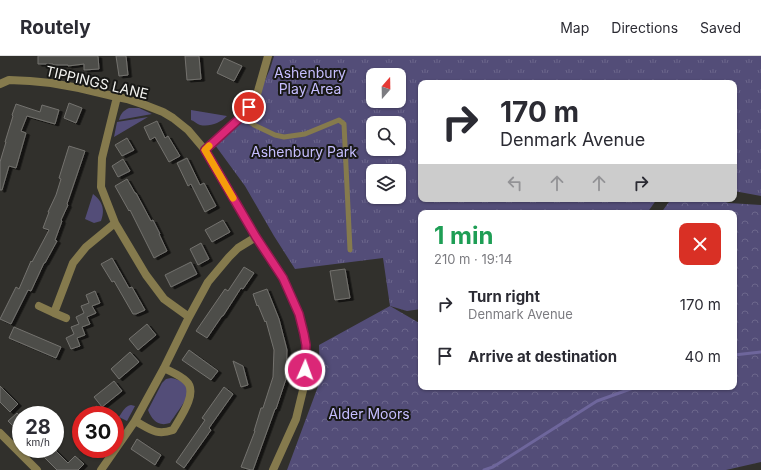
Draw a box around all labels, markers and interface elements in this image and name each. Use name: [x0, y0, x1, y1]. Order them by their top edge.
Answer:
text: Routely: [20, 16, 91, 39]
text: Map: [560, 19, 589, 36]
text: Directions: [611, 19, 678, 36]
text: Saved: [700, 19, 741, 36]
street label: TIPPINGS LANE: [44, 62, 150, 102]
park label: Ashenbury Play Area: [274, 64, 346, 97]
north arrow: [366, 68, 406, 108]
map controls: [366, 68, 406, 204]
pin: [232, 90, 266, 124]
text: 170 m: [500, 95, 579, 129]
icon: arrive: [238, 96, 260, 118]
icon: right: [434, 96, 486, 148]
button: search: [366, 116, 406, 156]
text: Denmark Avenue: [500, 129, 645, 150]
park label: Ashenbury Park: [251, 143, 357, 160]
button: layers: [366, 164, 406, 204]
icon: left: [504, 172, 526, 194]
icon: ahead: [546, 172, 568, 194]
icon: ahead: [588, 172, 610, 194]
icon: right: [630, 172, 652, 194]
text: 1 min: [434, 221, 493, 250]
button: close: [679, 223, 721, 265]
text: 210 m · 19:14: [434, 251, 512, 267]
text: Turn right: [468, 287, 540, 306]
icon: right: [434, 293, 456, 315]
text: 170 m: [680, 295, 721, 314]
text: Denmark Avenue: [468, 306, 573, 322]
icon: arrive: [434, 345, 456, 367]
text: Arrive at destination: [468, 347, 617, 366]
text: 40 m: [684, 347, 721, 366]
position arrow: [284, 349, 326, 391]
park label: Alder Moors: [328, 405, 410, 422]
speed limit sign: 30: [72, 406, 124, 458]
text: 28: [25, 415, 51, 439]
text: km/h: [26, 436, 50, 448]

